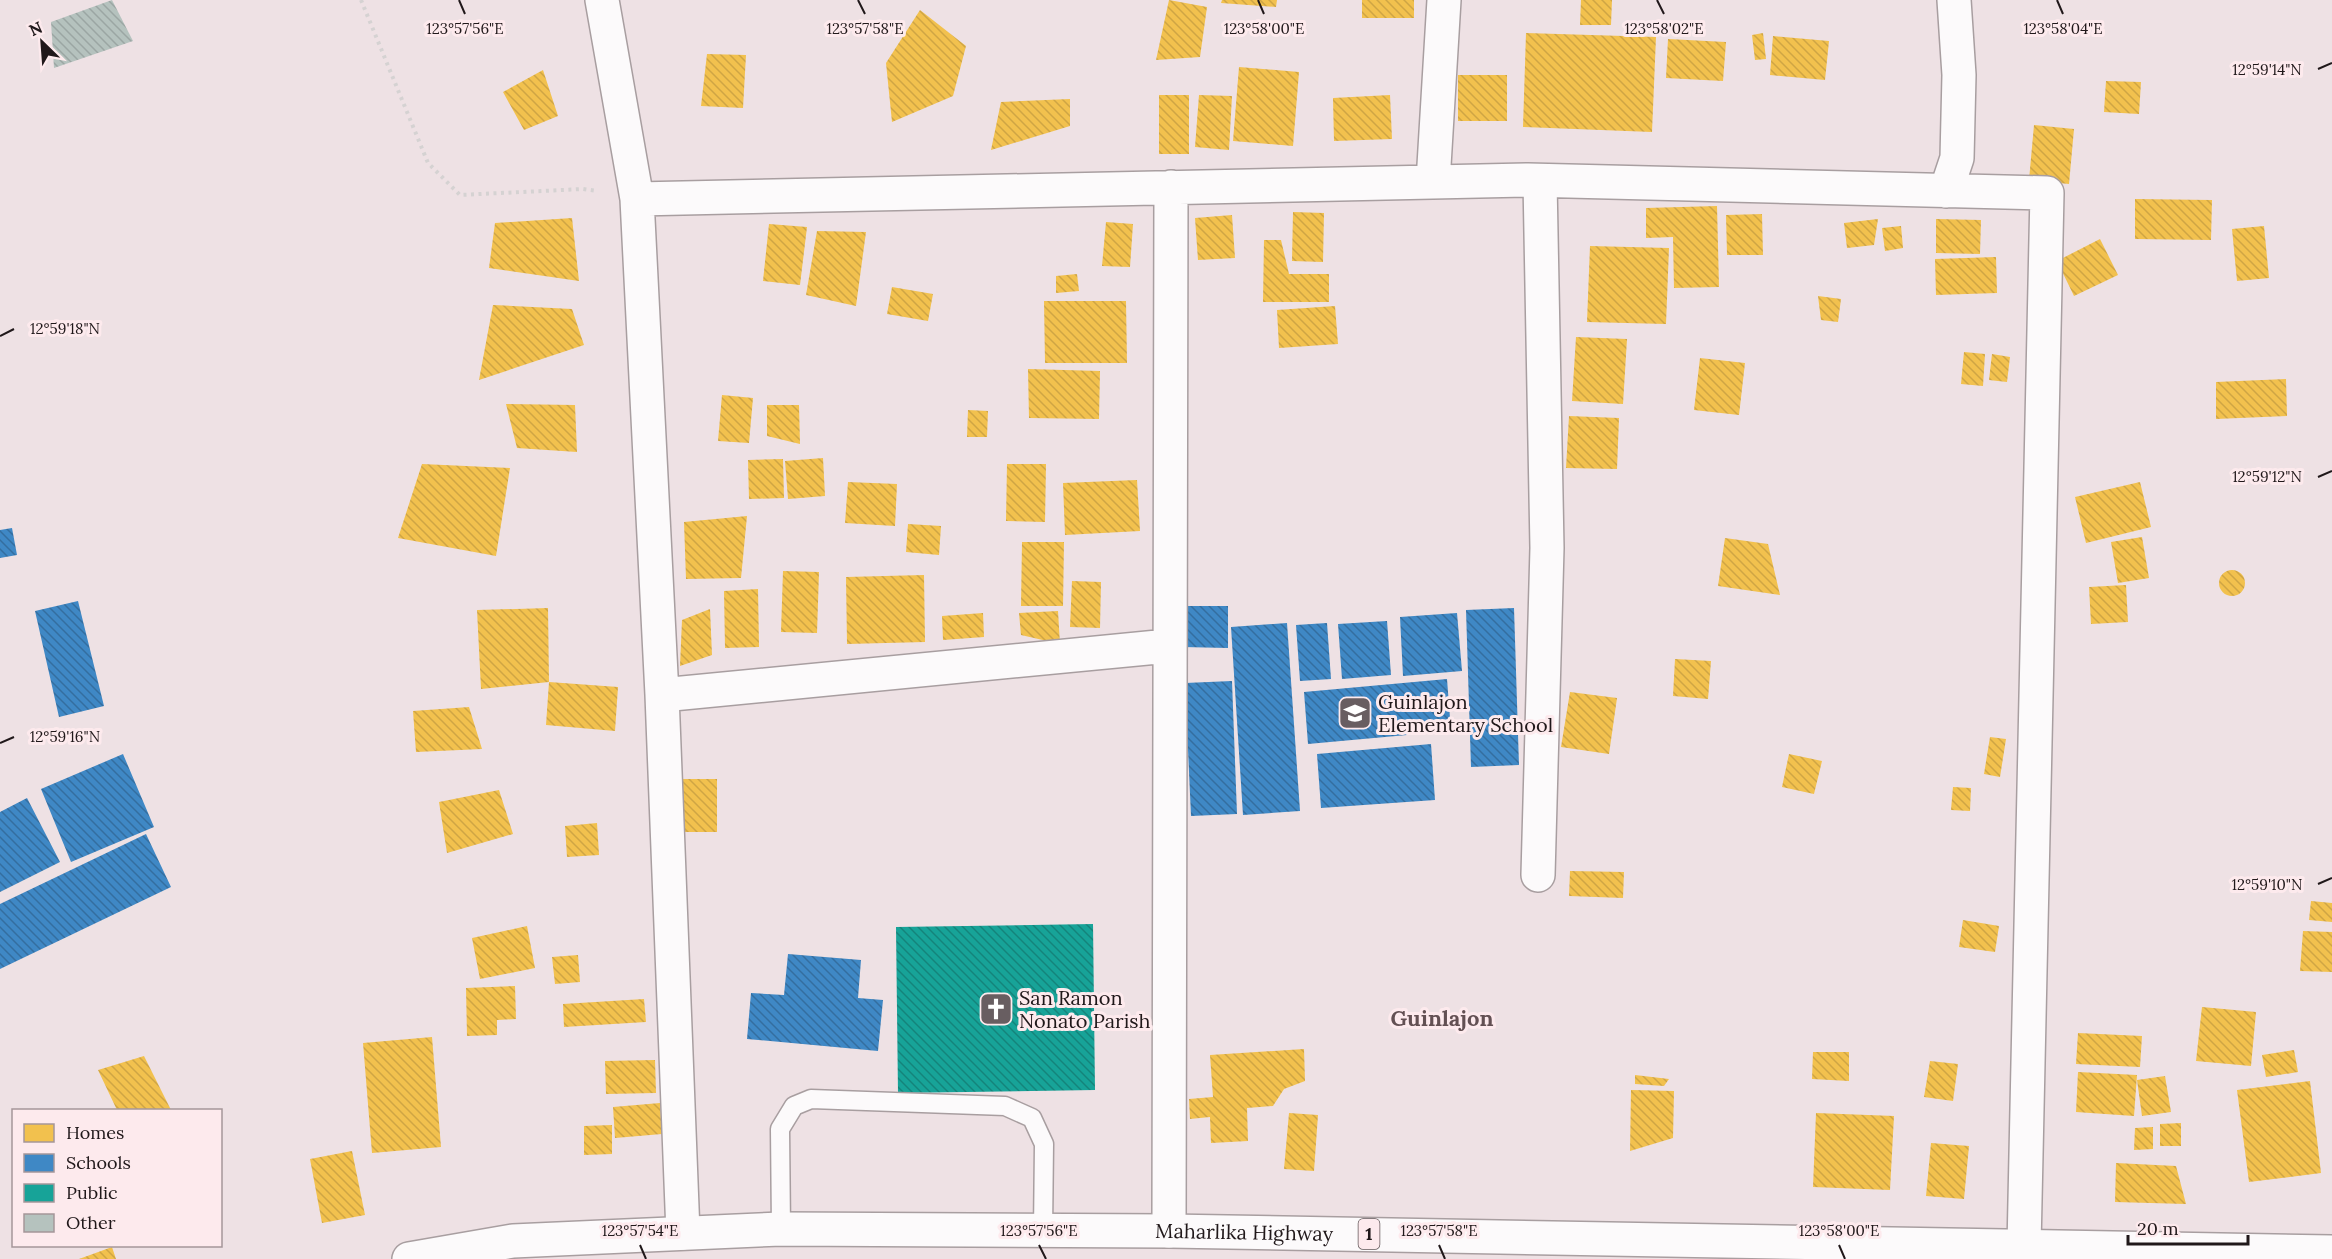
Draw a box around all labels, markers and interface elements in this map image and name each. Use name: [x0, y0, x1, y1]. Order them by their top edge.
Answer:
north arrow: [12, 12, 72, 72]
text: N: [26, 17, 45, 40]
text: 123°57'56"E: [426, 19, 504, 38]
text: 123°57'58"E: [826, 19, 904, 38]
text: 123°58'00"E: [1224, 19, 1304, 38]
text: 123°58'02"E: [1624, 19, 1704, 38]
text: 123°58'04"E: [2023, 19, 2103, 38]
text: 12°59'14"N: [2232, 60, 2302, 79]
text: 12°59'18"N: [30, 319, 100, 338]
text: 12°59'12"N: [2232, 467, 2302, 486]
place label: Guinlajon Elementary School: [1378, 689, 1553, 737]
school or university icon: Guinlajon Elementary School: [1337, 695, 1373, 731]
text: 12°59'16"N: [30, 727, 100, 746]
text: 12°59'10"N: [2232, 875, 2302, 894]
place label: San Ramon Nonato Parish: [1019, 985, 1151, 1033]
church icon: San Ramon Nonato Parish: [978, 991, 1014, 1027]
district label: Guinlajon: [1391, 1004, 1493, 1032]
legend: [12, 1109, 222, 1247]
text: Homes: [66, 1121, 124, 1144]
text: Schools: [66, 1151, 131, 1174]
text: Public: [66, 1181, 118, 1204]
scale bar: [2128, 1208, 2248, 1246]
text: Other: [66, 1211, 116, 1234]
text: 20 m: [2137, 1217, 2179, 1240]
street label: Maharlika Highway: [1155, 1218, 1334, 1246]
road number: 1: [1358, 1219, 1380, 1249]
text: 123°57'54"E: [602, 1221, 678, 1240]
text: 123°57'56"E: [1000, 1221, 1078, 1240]
text: 123°57'58"E: [1400, 1221, 1478, 1240]
text: 123°58'00"E: [1799, 1221, 1879, 1240]

